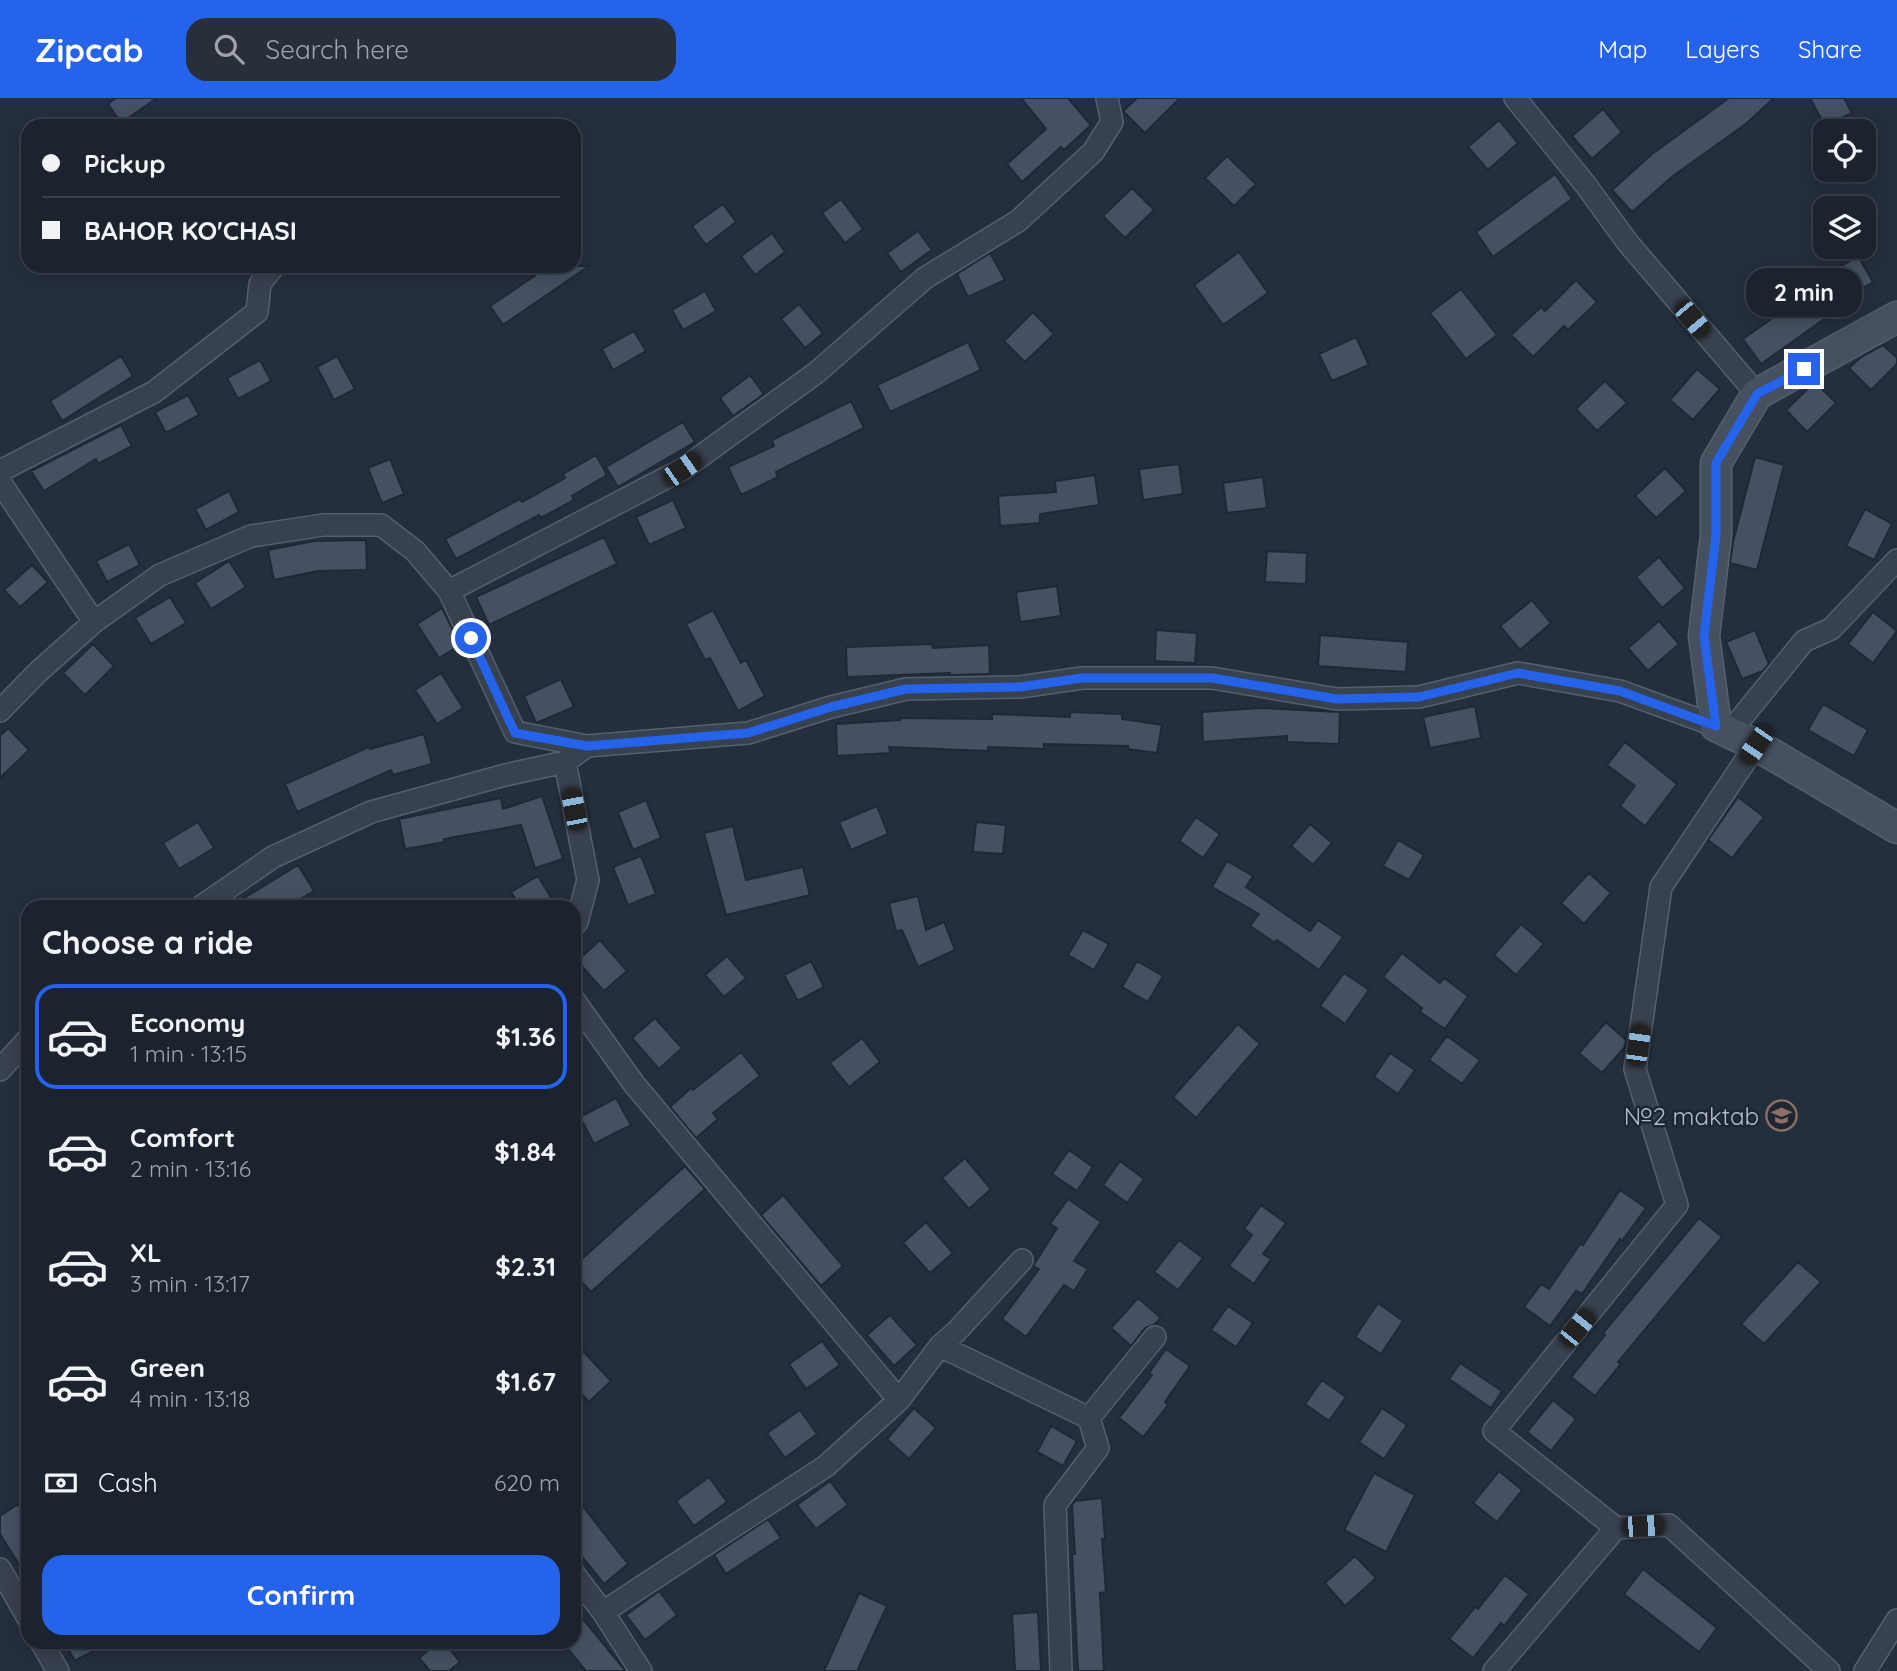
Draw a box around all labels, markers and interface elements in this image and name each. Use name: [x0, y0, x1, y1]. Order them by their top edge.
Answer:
search box: [186, 18, 676, 81]
text: Zipcab: [35, 29, 144, 70]
icon: search: [210, 30, 248, 68]
text: Search here: [266, 33, 409, 66]
text: Map: [1598, 34, 1647, 64]
text: Layers: [1685, 34, 1760, 64]
text: Share: [1798, 34, 1862, 64]
map controls: [1813, 119, 1876, 259]
button: locate: [1813, 119, 1876, 182]
text: Pickup: [84, 147, 166, 180]
button: layers: [1813, 196, 1876, 259]
text: BAHOR KO'CHASI: [84, 214, 297, 247]
callout: 2 min: [1746, 268, 1862, 316]
text: 2 min: [1774, 278, 1834, 307]
car: [1671, 296, 1714, 342]
route end: [1788, 353, 1820, 385]
car: [659, 448, 706, 490]
route start: [455, 622, 487, 654]
car: [1736, 722, 1777, 768]
car: [560, 786, 589, 832]
text: Choose a ride: [42, 922, 254, 962]
icon: car: [46, 1005, 109, 1068]
text: Economy: [130, 1006, 245, 1039]
text: $1.36: [496, 1020, 556, 1053]
car: [1625, 1023, 1652, 1067]
text: 1 min · 13:15: [130, 1039, 247, 1068]
school or university icon: №2 maktab: [1765, 1099, 1799, 1133]
place label: №2 maktab: [1624, 1101, 1759, 1131]
icon: car: [46, 1120, 109, 1183]
text: Comfort: [130, 1121, 235, 1154]
text: $1.84: [494, 1135, 556, 1168]
text: 2 min · 13:16: [130, 1154, 251, 1183]
icon: car: [46, 1235, 109, 1298]
text: XL: [130, 1236, 162, 1269]
text: $2.31: [495, 1250, 556, 1283]
text: 3 min · 13:17: [130, 1269, 250, 1298]
car: [1556, 1305, 1599, 1351]
icon: car: [46, 1350, 109, 1413]
text: Green: [130, 1351, 205, 1384]
text: $1.67: [495, 1365, 556, 1398]
text: 4 min · 13:18: [130, 1384, 250, 1413]
icon: cash: [42, 1464, 80, 1502]
text: Cash: [98, 1466, 158, 1499]
text: 620 m: [494, 1468, 560, 1497]
car: [1622, 1514, 1665, 1538]
button: Confirm: [42, 1555, 560, 1635]

